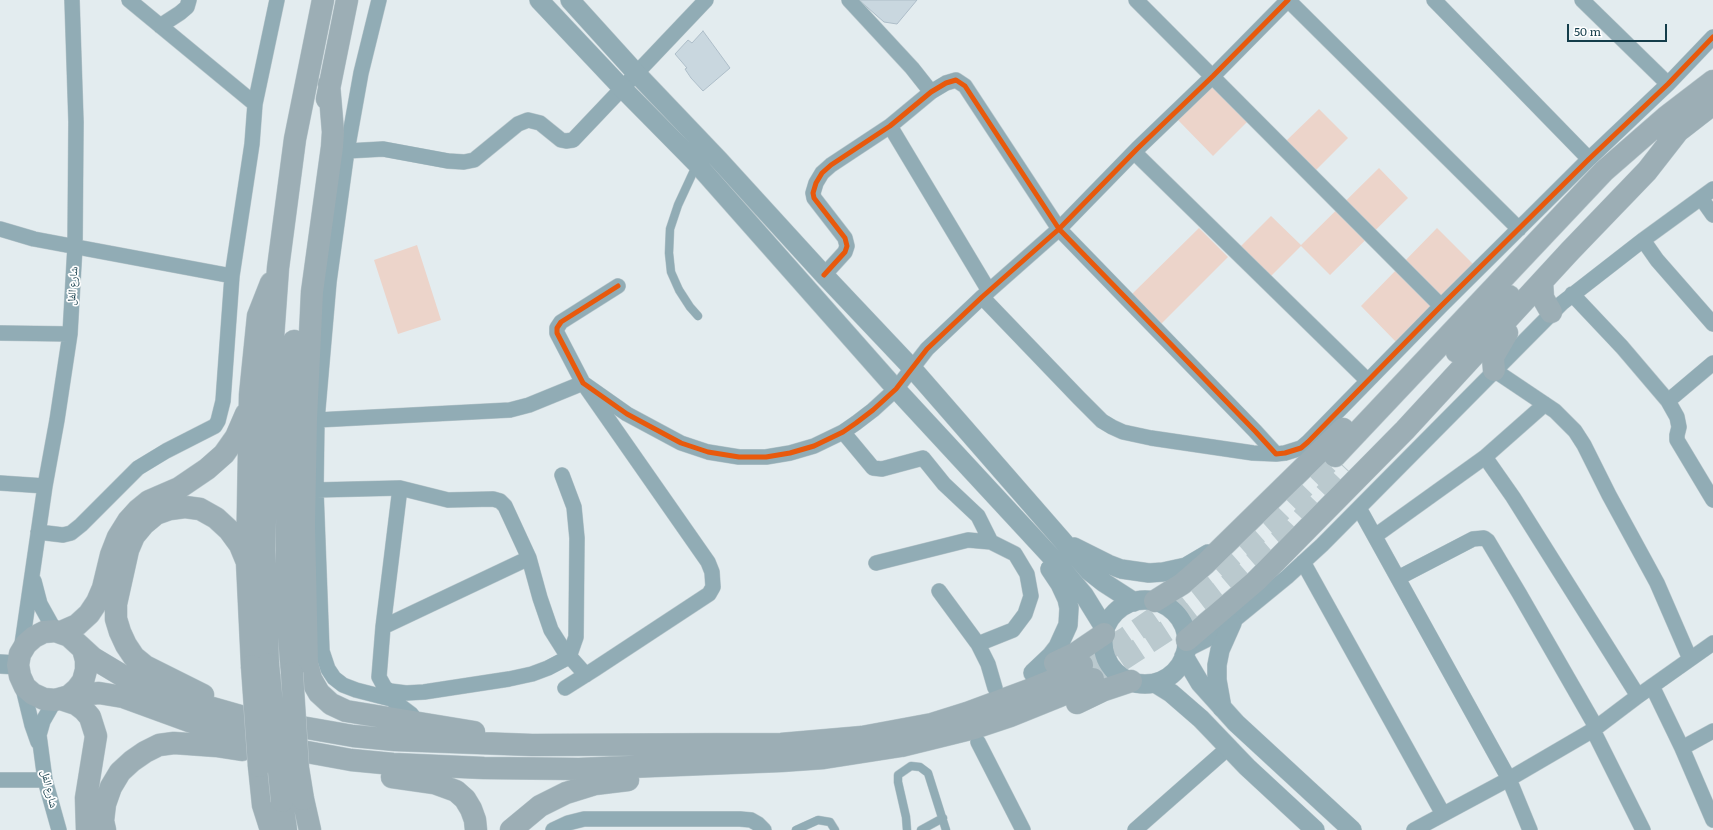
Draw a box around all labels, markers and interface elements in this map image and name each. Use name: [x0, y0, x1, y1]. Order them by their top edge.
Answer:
scale bar: [1569, 16, 1669, 42]
text: 50 m: [1574, 22, 1601, 40]
street label: شارع الفل: [65, 266, 81, 306]
street label: شارع الفل: [38, 769, 60, 809]

